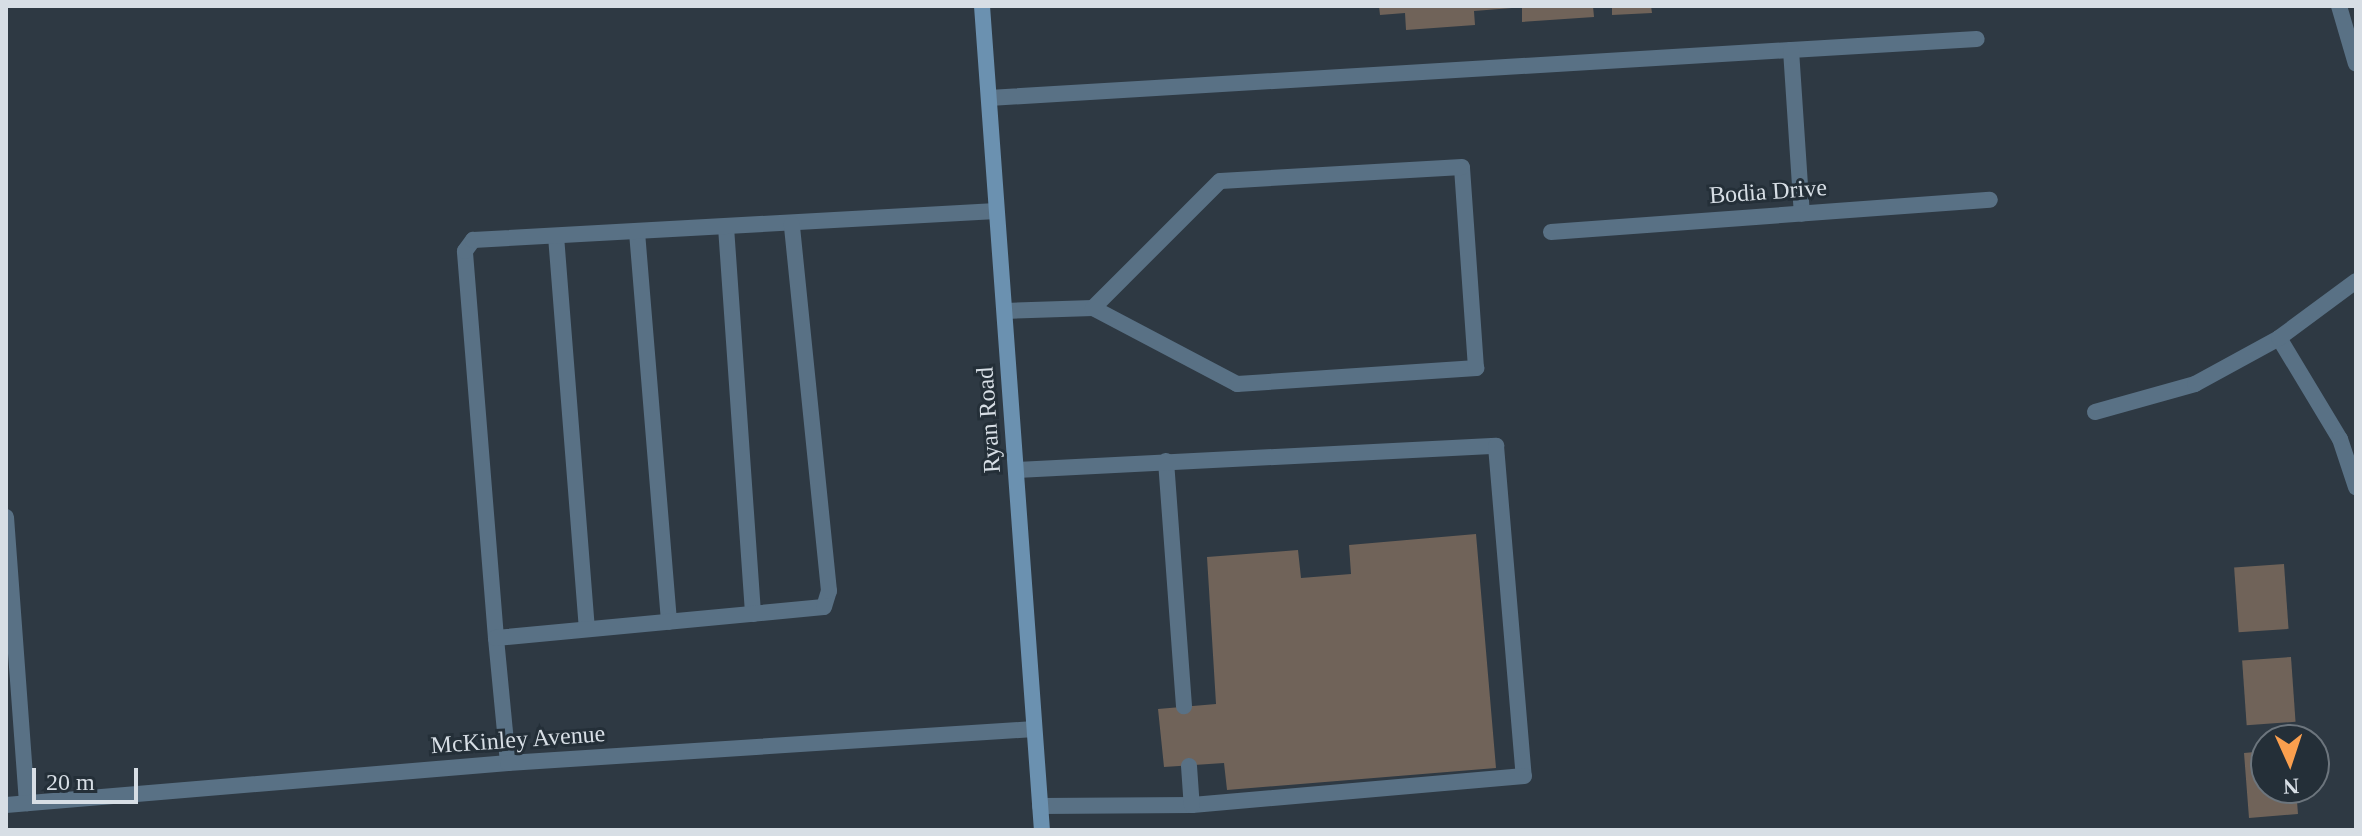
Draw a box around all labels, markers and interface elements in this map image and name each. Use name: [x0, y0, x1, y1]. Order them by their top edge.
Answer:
street label: Bodia Drive: [1708, 174, 1828, 210]
street label: Ryan Road: [971, 366, 1007, 474]
street label: McKinley Avenue: [429, 719, 607, 761]
north arrow: [2250, 724, 2330, 804]
scale bar: [36, 752, 142, 802]
text: 20 m: [46, 769, 95, 795]
text: N: [2283, 774, 2300, 799]

